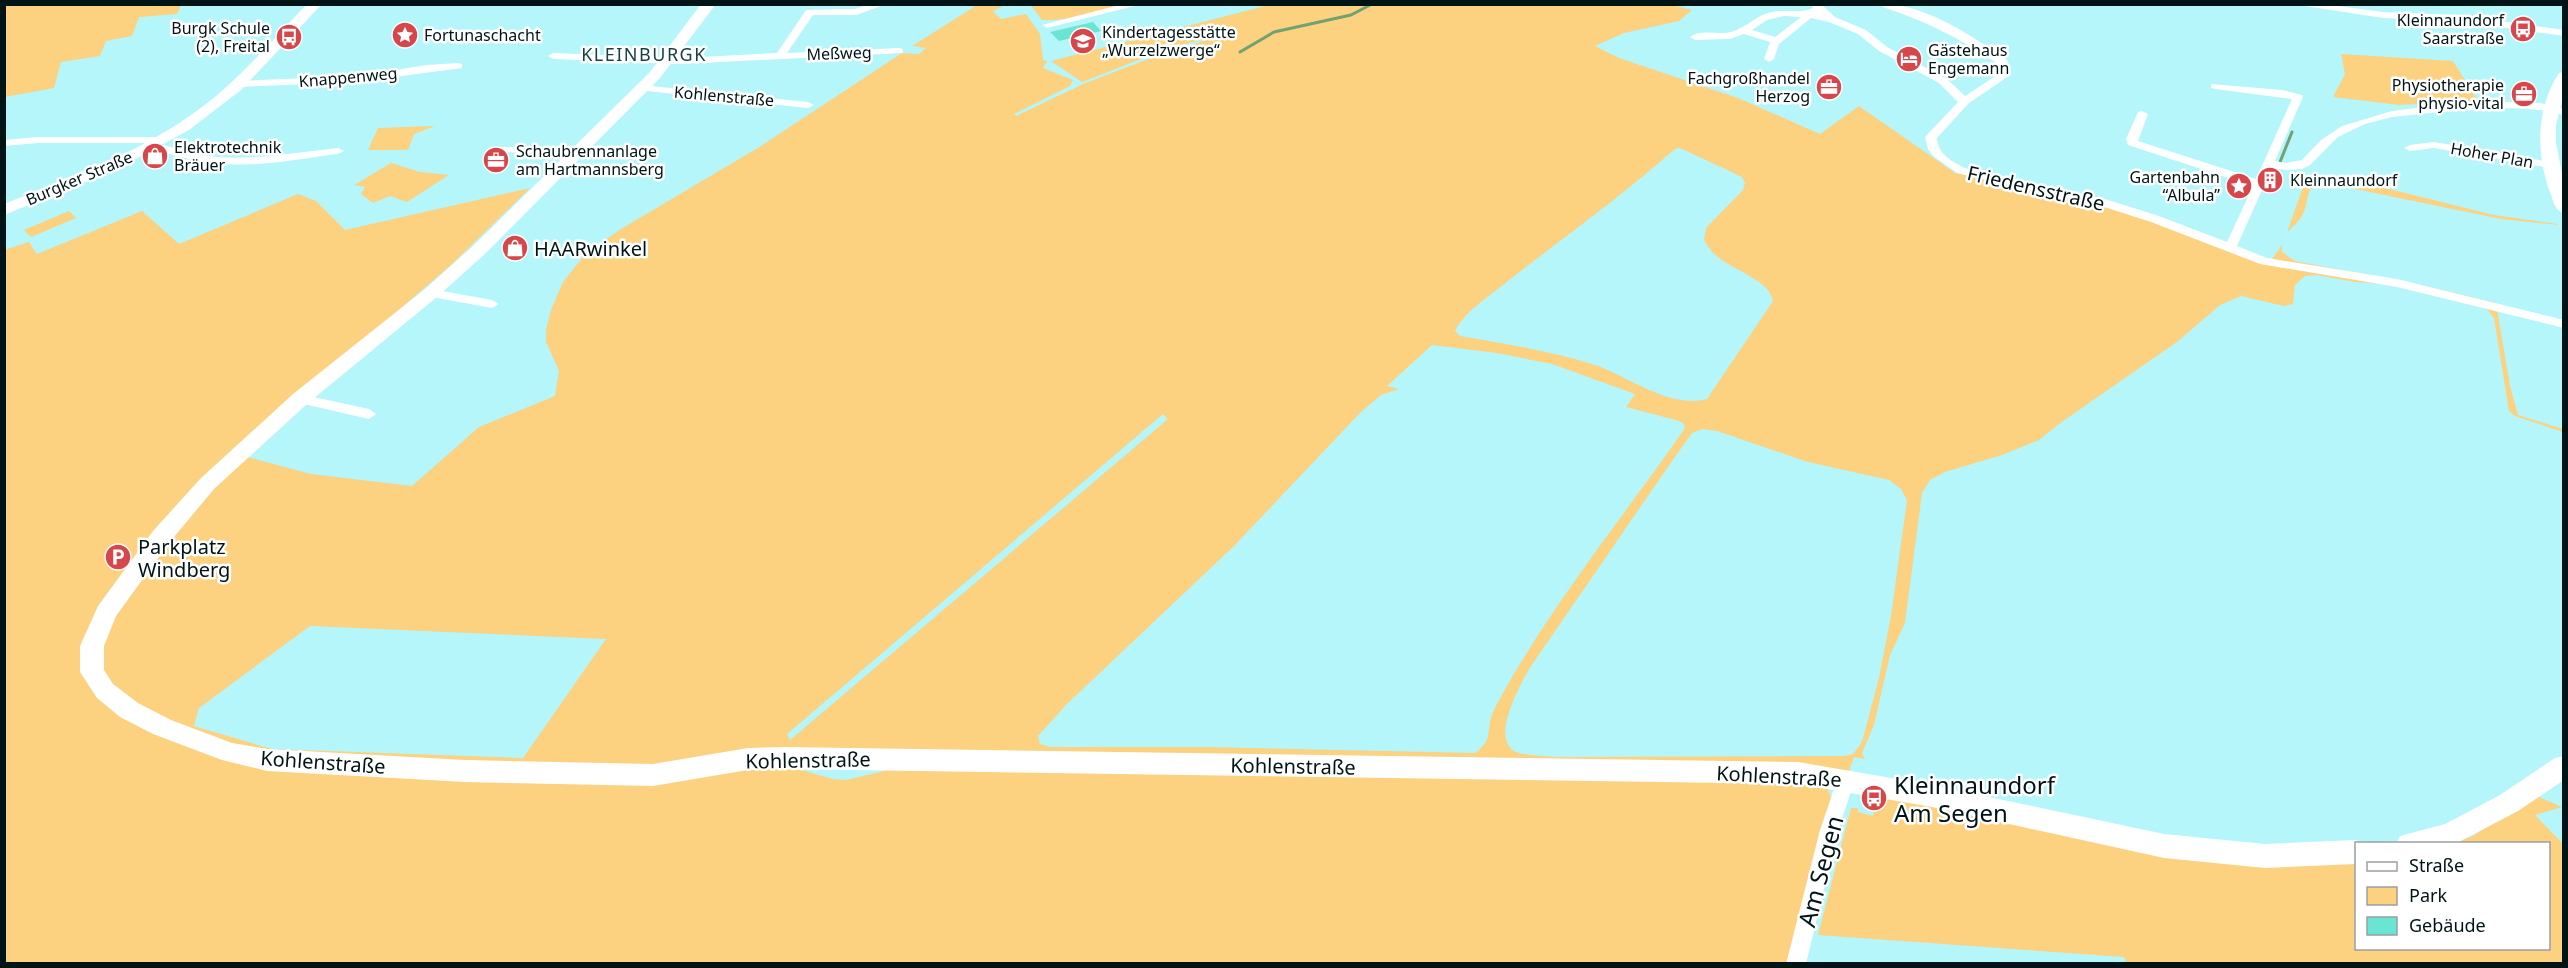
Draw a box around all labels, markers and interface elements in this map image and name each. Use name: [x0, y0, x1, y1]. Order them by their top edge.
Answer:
place label: Kleinnaundorf Saarstraße: [2397, 9, 2505, 49]
bus stop icon: Kleinnaundorf Saarstraße: [2508, 14, 2538, 44]
place label: Burgk Schule (2), Freital: [171, 17, 270, 57]
place icon: Fortunaschacht: [390, 20, 420, 50]
place label: Kindertagesstätte „Wurzelzwerge“: [1102, 21, 1236, 61]
bus stop icon: Burgk Schule (2), Freital: [274, 22, 304, 52]
place label: Fortunaschacht: [424, 24, 541, 46]
school or university icon: Kindertagesstätte „Wurzelzwerge“: [1068, 26, 1098, 56]
place label: Gästehaus Engemann: [1928, 39, 2009, 79]
street label: Meßweg: [806, 41, 872, 65]
district label: KLEINBURGK: [581, 42, 707, 66]
hotel icon: Gästehaus Engemann: [1894, 44, 1924, 74]
street label: Knappenweg: [298, 62, 398, 92]
place label: Fachgroßhandel Herzog: [1688, 67, 1810, 107]
office icon: Fachgroßhandel Herzog: [1814, 72, 1844, 102]
place label: Physiotherapie physio-vital: [2392, 74, 2504, 114]
office icon: Physiotherapie physio-vital: [2509, 79, 2539, 109]
street label: Kohlenstraße: [673, 81, 775, 111]
place label: Elektrotechnik Bräuer: [174, 136, 282, 176]
street label: Hoher Plan: [2449, 137, 2535, 173]
place label: Schaubrennanlage am Hartmannsberg: [516, 140, 664, 180]
shop icon: Elektrotechnik Bräuer: [140, 141, 170, 171]
office icon: Schaubrennanlage am Hartmannsberg: [481, 145, 511, 175]
street label: Burgker Straße: [22, 146, 136, 210]
street label: Friedensstraße: [1965, 159, 2107, 217]
building icon: Kleinnaundorf: [2255, 165, 2285, 195]
place label: Gartenbahn “Albula”: [2129, 166, 2220, 206]
place label: Kleinnaundorf: [2290, 169, 2399, 191]
place icon: Gartenbahn “Albula”: [2224, 171, 2254, 201]
shop icon: HAARwinkel: [500, 233, 530, 263]
place label: HAARwinkel: [534, 235, 647, 262]
place label: Parkplatz Windberg: [138, 533, 230, 583]
parking icon: Parkplatz Windberg: [103, 542, 133, 572]
street label: Kohlenstraße: [260, 744, 386, 780]
street label: Kohlenstraße: [745, 745, 871, 775]
street label: Kohlenstraße: [1230, 751, 1356, 781]
street label: Kohlenstraße: [1716, 759, 1842, 793]
place label: Kleinnaundorf Am Segen: [1894, 768, 2057, 829]
bus stop icon: Kleinnaundorf Am Segen: [1859, 783, 1889, 813]
street label: Am Segen: [1789, 812, 1851, 930]
legend: [2355, 842, 2550, 950]
text: Straße: [2409, 853, 2464, 877]
text: Park: [2409, 883, 2447, 907]
text: Gebäude: [2409, 913, 2486, 937]

